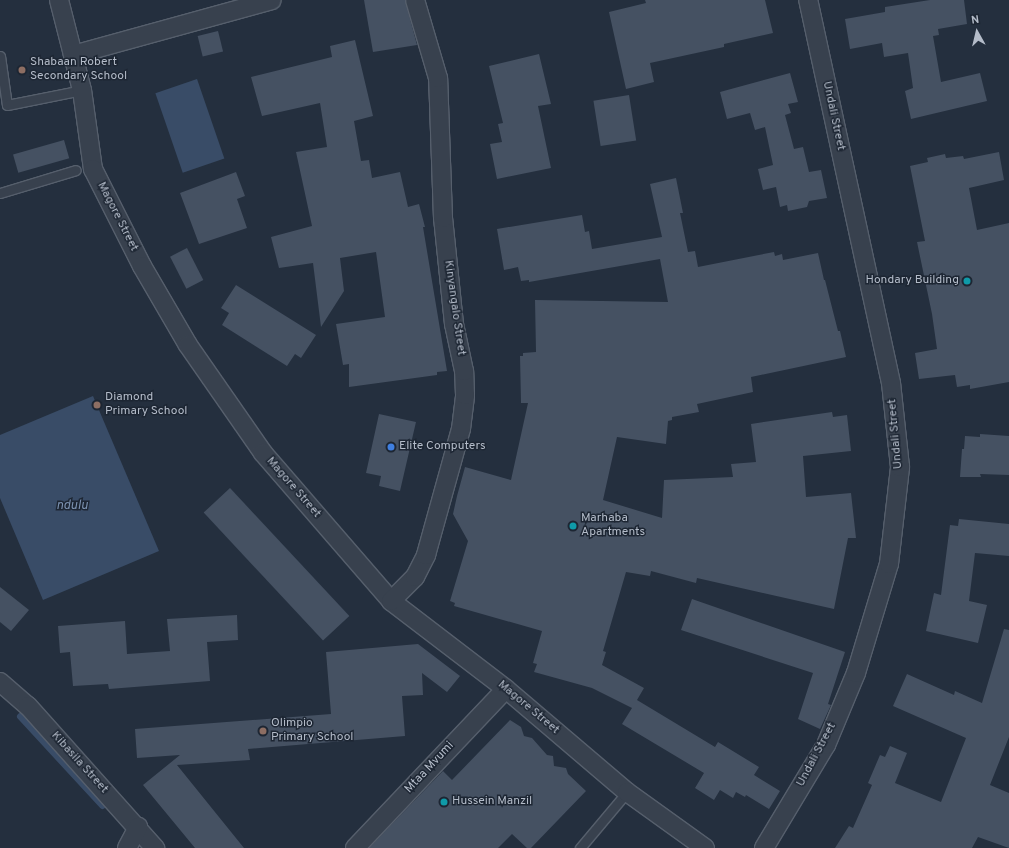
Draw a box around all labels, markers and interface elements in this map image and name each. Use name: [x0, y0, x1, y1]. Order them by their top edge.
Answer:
north arrow: [957, 12, 997, 52]
text: N: [970, 13, 980, 28]
place label: Shabaan Robert Secondary School: [30, 56, 127, 84]
marker: Shabaan Robert Secondary School: [17, 65, 27, 75]
street label: Undali Street: [819, 80, 847, 152]
street label: Magore Street: [93, 180, 141, 254]
street label: Kinyangalo Street: [440, 259, 468, 357]
place label: Hondary Building: [866, 274, 959, 288]
marker: Hondary Building: [962, 276, 972, 286]
place label: Diamond Primary School: [105, 391, 187, 419]
street label: Undali Street: [886, 398, 906, 470]
marker: Diamond Primary School: [92, 400, 102, 410]
place label: Elite Computers: [399, 440, 486, 454]
marker: Elite Computers: [386, 442, 396, 452]
street label: Magore Street: [263, 455, 323, 521]
water label: ndulu: [56, 498, 88, 514]
place label: Marhaba Apartments: [581, 512, 645, 540]
marker: Marhaba Apartments: [568, 521, 578, 531]
street label: Magore Street: [494, 678, 562, 738]
place label: Olimpio Primary School: [271, 717, 353, 745]
street label: Undali Street: [794, 721, 840, 789]
marker: Olimpio Primary School: [258, 726, 268, 736]
street label: Kibasila Street: [47, 729, 111, 797]
street label: Mtaa Mvumi: [402, 739, 458, 797]
place label: Hussein Manzil: [452, 795, 532, 809]
marker: Hussein Manzil: [439, 797, 449, 807]

